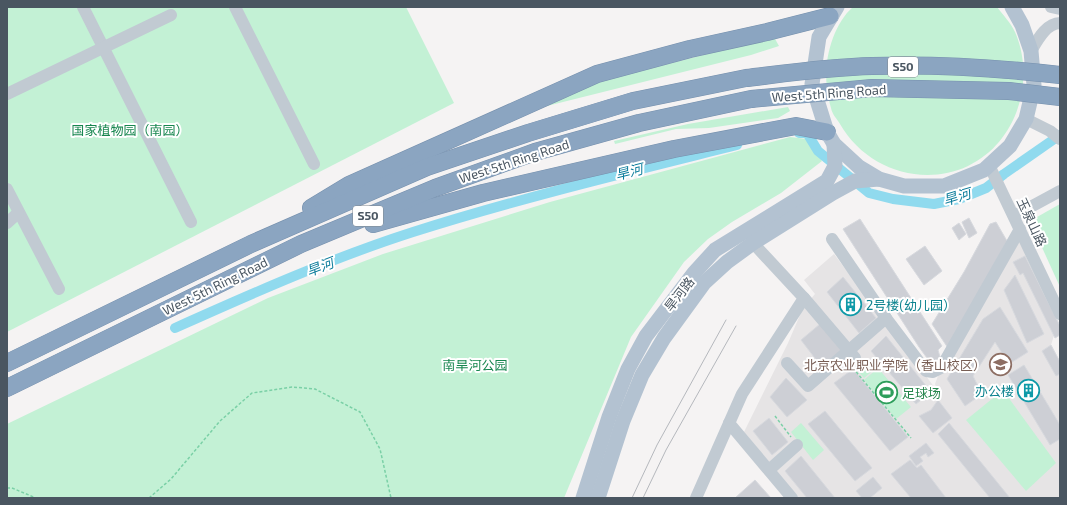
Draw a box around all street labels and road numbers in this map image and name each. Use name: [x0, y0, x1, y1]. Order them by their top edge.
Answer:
road number: S50: [888, 57, 918, 77]
street label: West 5th Ring Road: [771, 81, 887, 105]
street label: West 5th Ring Road: [457, 136, 571, 186]
street label: 玉泉山路: [1014, 195, 1050, 249]
road number: S50: [353, 206, 383, 226]
street label: West 5th Ring Road: [160, 254, 270, 318]
street label: 旱河路: [661, 274, 697, 314]

